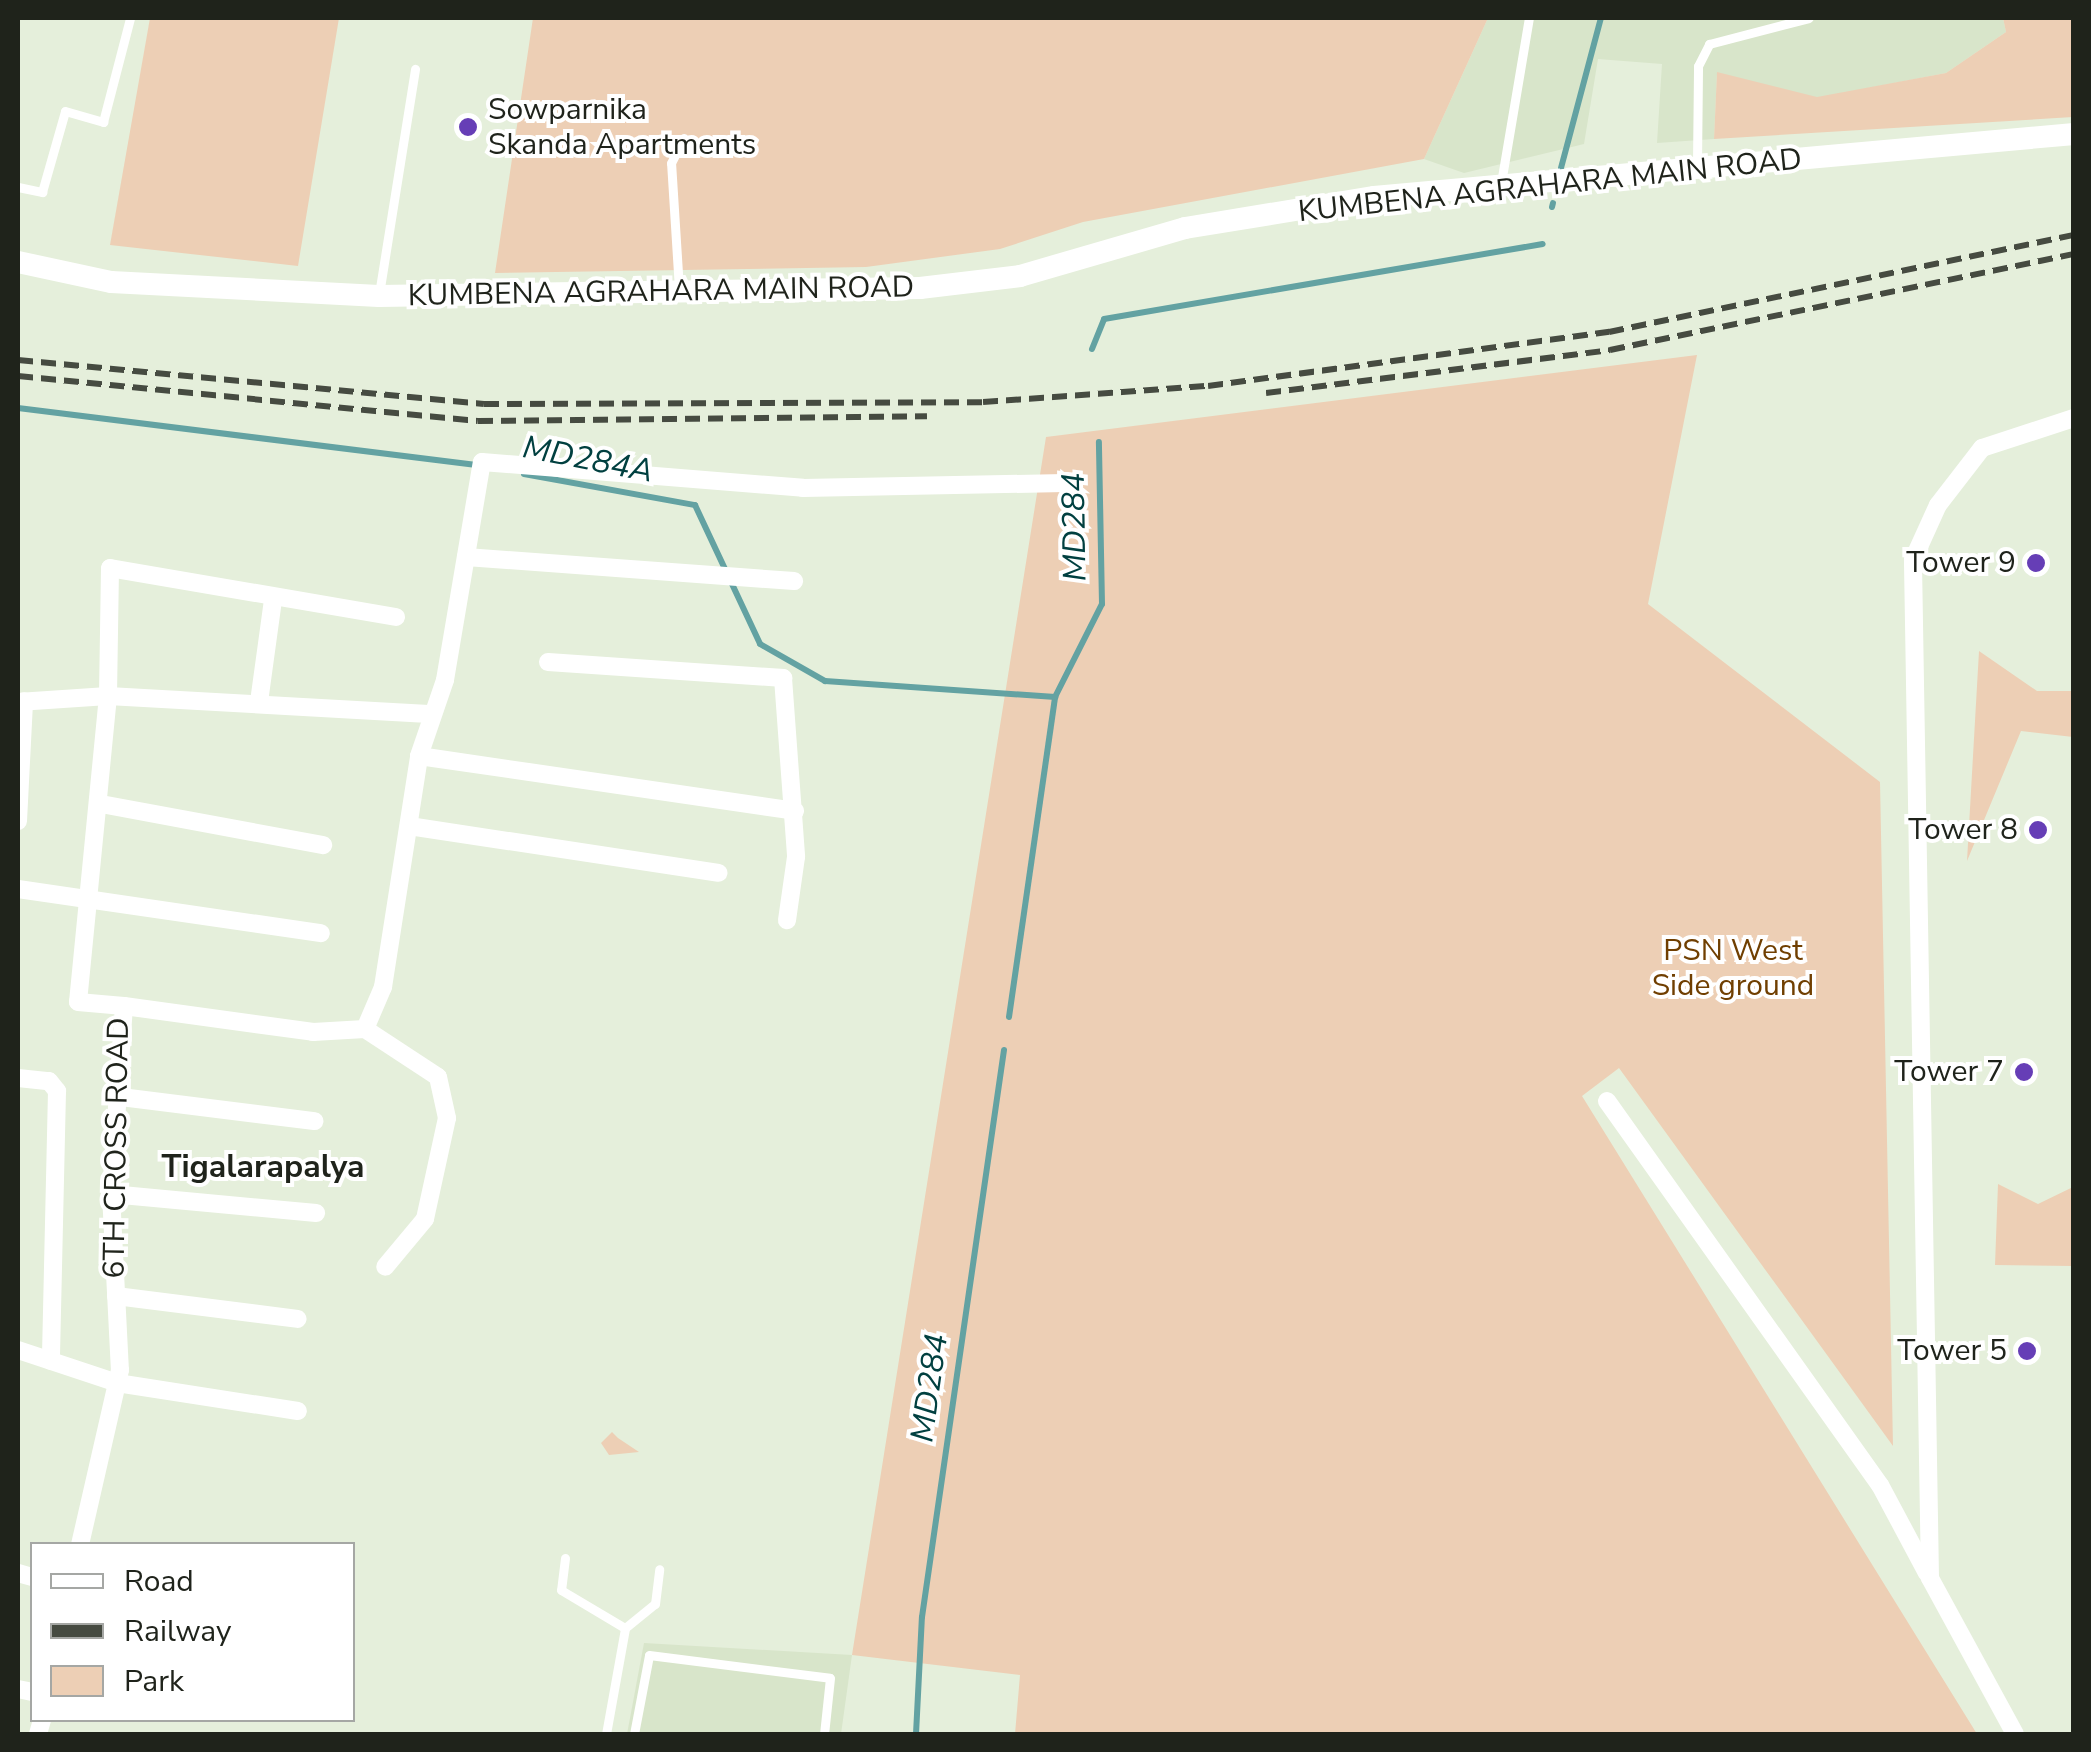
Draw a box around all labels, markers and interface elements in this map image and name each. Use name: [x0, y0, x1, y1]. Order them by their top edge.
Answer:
place label: Sowparnika Skanda Apartments: [488, 92, 756, 162]
marker: Sowparnika Skanda Apartments: [457, 116, 479, 138]
street label: KUMBENA AGRAHARA MAIN ROAD: [1296, 142, 1804, 230]
street label: KUMBENA AGRAHARA MAIN ROAD: [408, 270, 914, 314]
water label: MD284A: [520, 429, 656, 491]
water label: MD284: [1055, 472, 1095, 582]
place label: Tower 9: [1906, 545, 2016, 581]
marker: Tower 9: [2025, 552, 2047, 574]
place label: Tower 8: [1908, 812, 2018, 848]
marker: Tower 8: [2027, 819, 2049, 841]
park label: PSN West Side ground: [1652, 933, 1814, 1004]
street label: 6TH CROSS ROAD: [97, 1017, 137, 1279]
place label: Tower 7: [1894, 1054, 2004, 1090]
marker: Tower 7: [2013, 1061, 2035, 1083]
district label: Tigalarapalya: [162, 1148, 364, 1186]
water label: MD284: [903, 1332, 957, 1444]
place label: Tower 5: [1897, 1333, 2007, 1369]
marker: Tower 5: [2016, 1340, 2038, 1362]
legend: [30, 1542, 355, 1722]
text: Road: [124, 1561, 194, 1602]
text: Railway: [124, 1611, 232, 1652]
text: Park: [124, 1661, 184, 1702]

